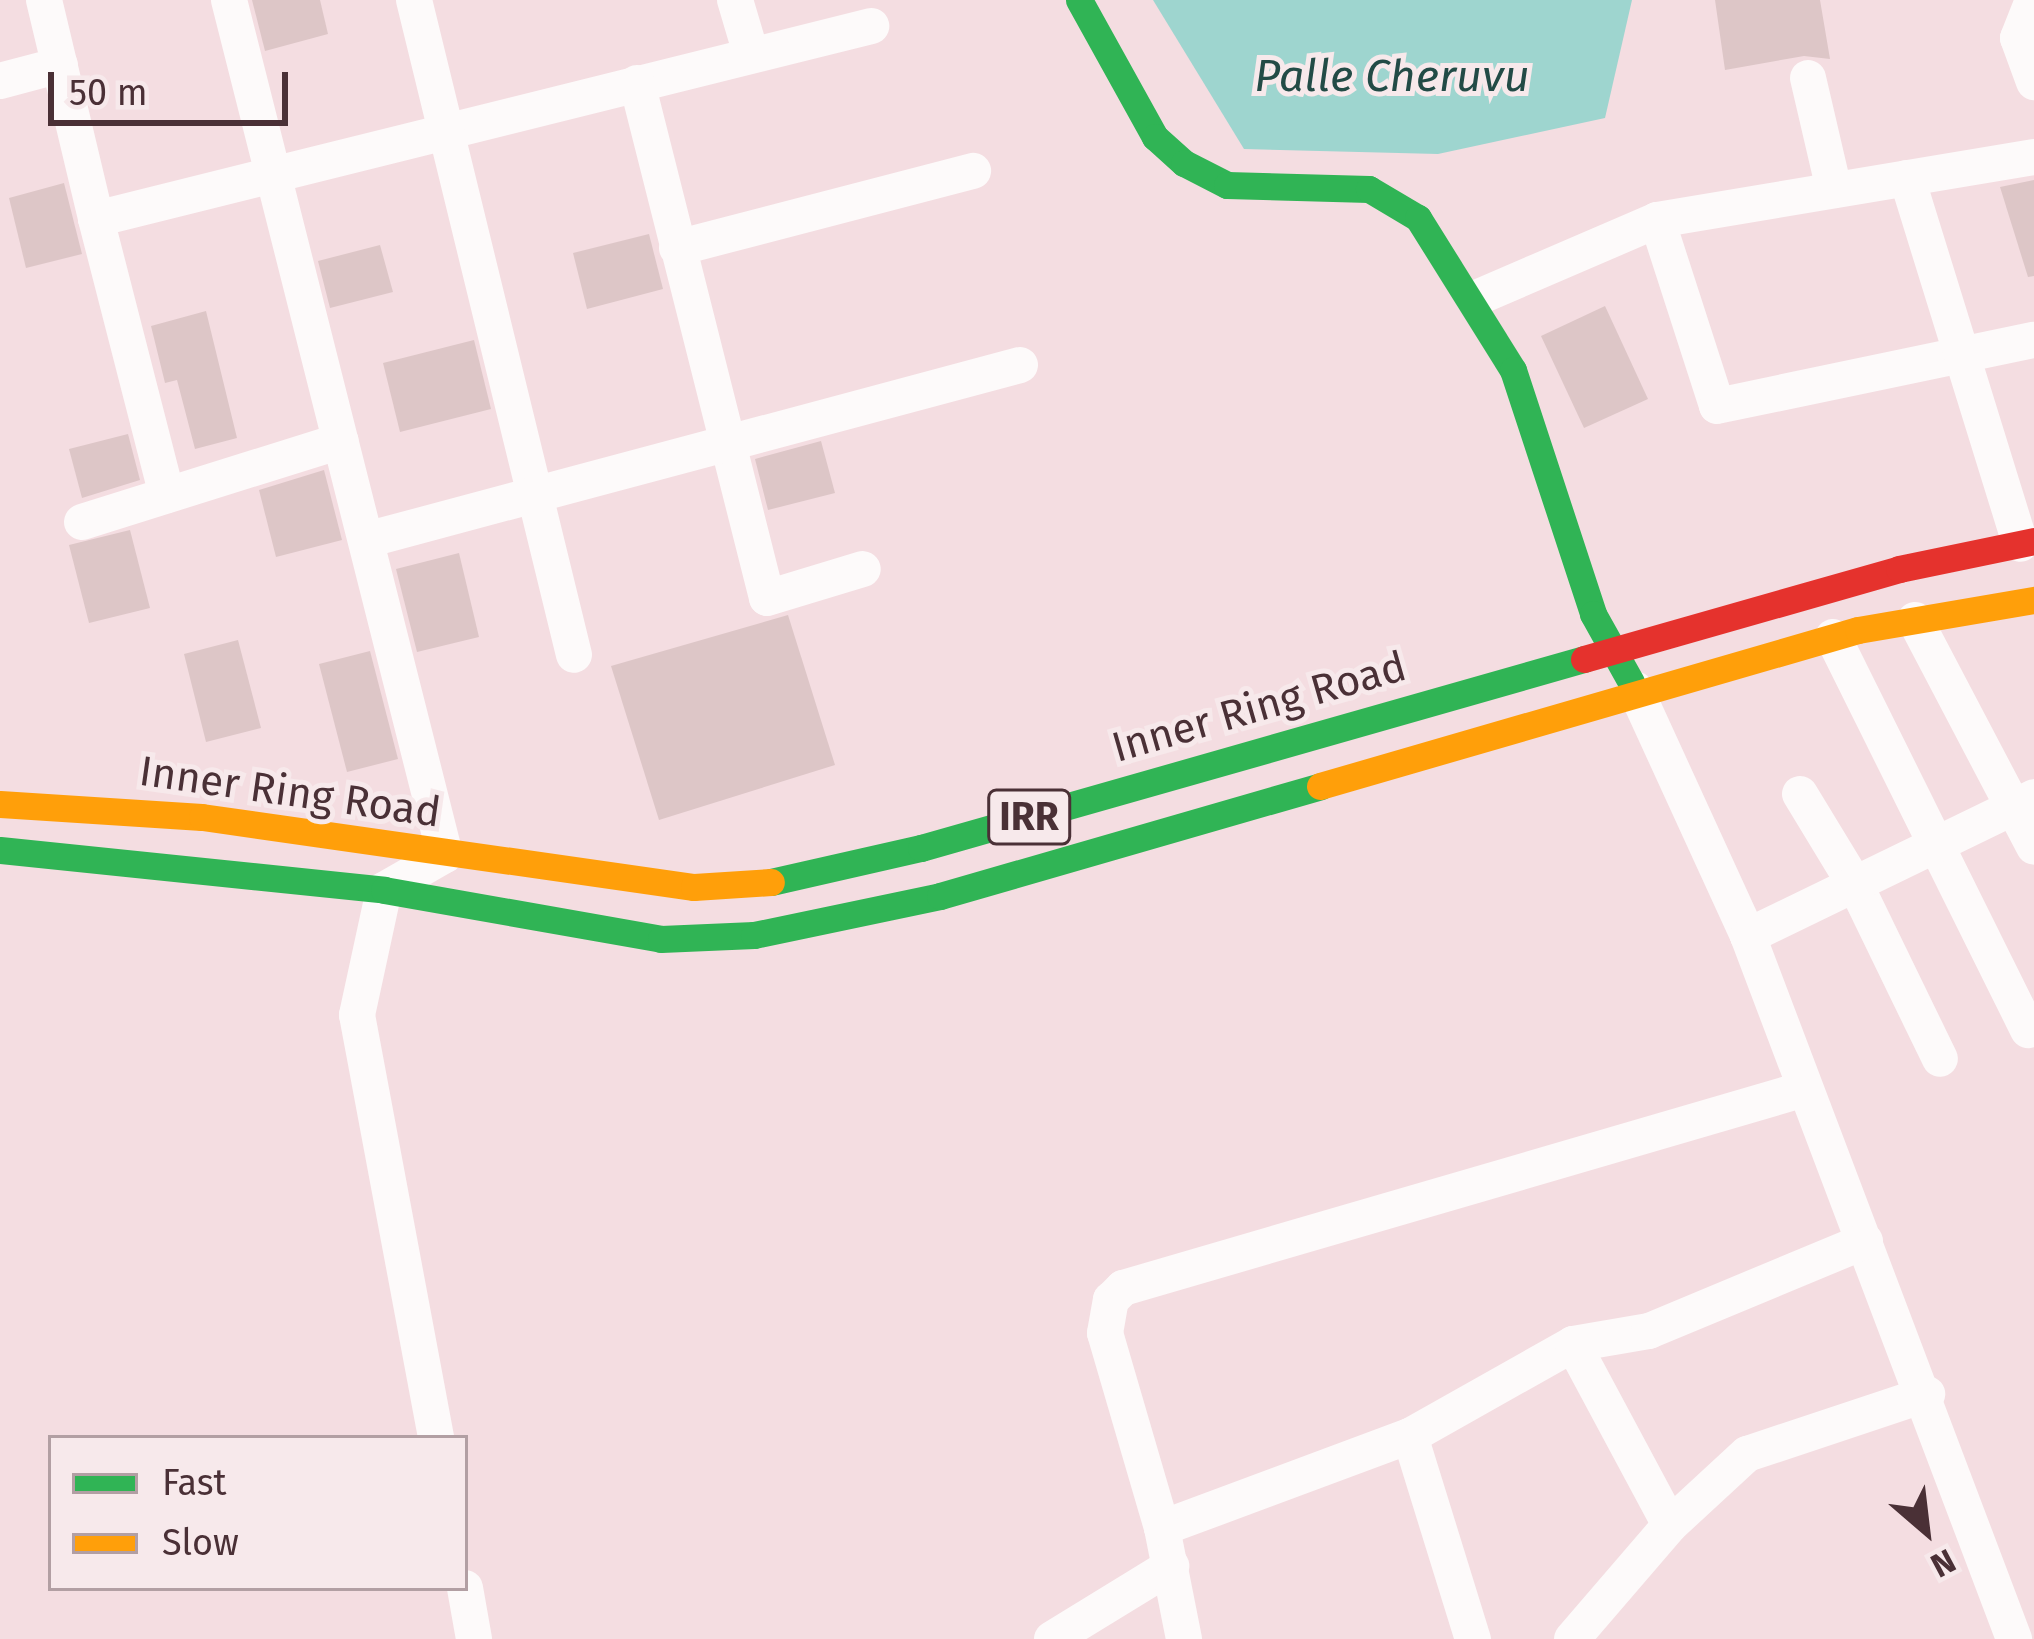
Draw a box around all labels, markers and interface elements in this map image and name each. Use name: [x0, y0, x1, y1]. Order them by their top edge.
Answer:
scale bar: [54, 48, 294, 122]
water label: Palle Cheruvu: [1254, 50, 1530, 104]
text: 50 m: [69, 71, 148, 115]
street label: Inner Ring Road: [1106, 641, 1412, 773]
street label: Inner Ring Road: [136, 746, 444, 838]
road number: IRR: [987, 784, 1071, 850]
legend: [48, 1435, 468, 1591]
text: Fast: [162, 1461, 227, 1505]
north arrow: [1866, 1471, 1986, 1591]
text: Slow: [162, 1521, 239, 1565]
text: N: [1924, 1540, 1962, 1586]

